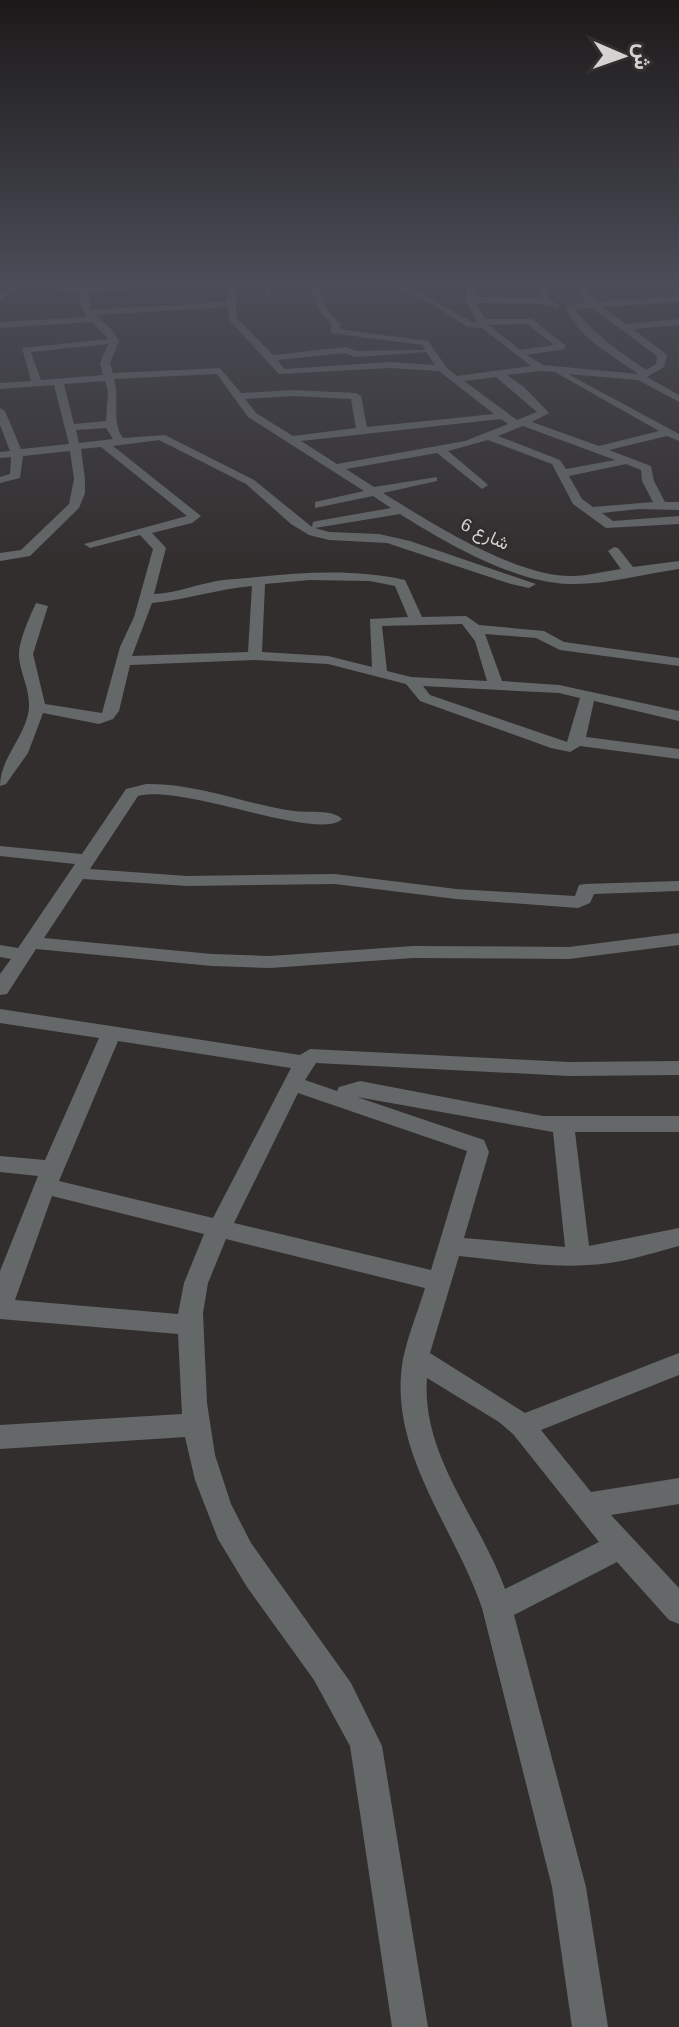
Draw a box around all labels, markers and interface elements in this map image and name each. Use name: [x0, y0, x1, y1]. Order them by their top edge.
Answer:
north arrow: [583, 16, 663, 96]
text: ش: [629, 43, 655, 70]
street label: شارع 6: [457, 514, 512, 556]

